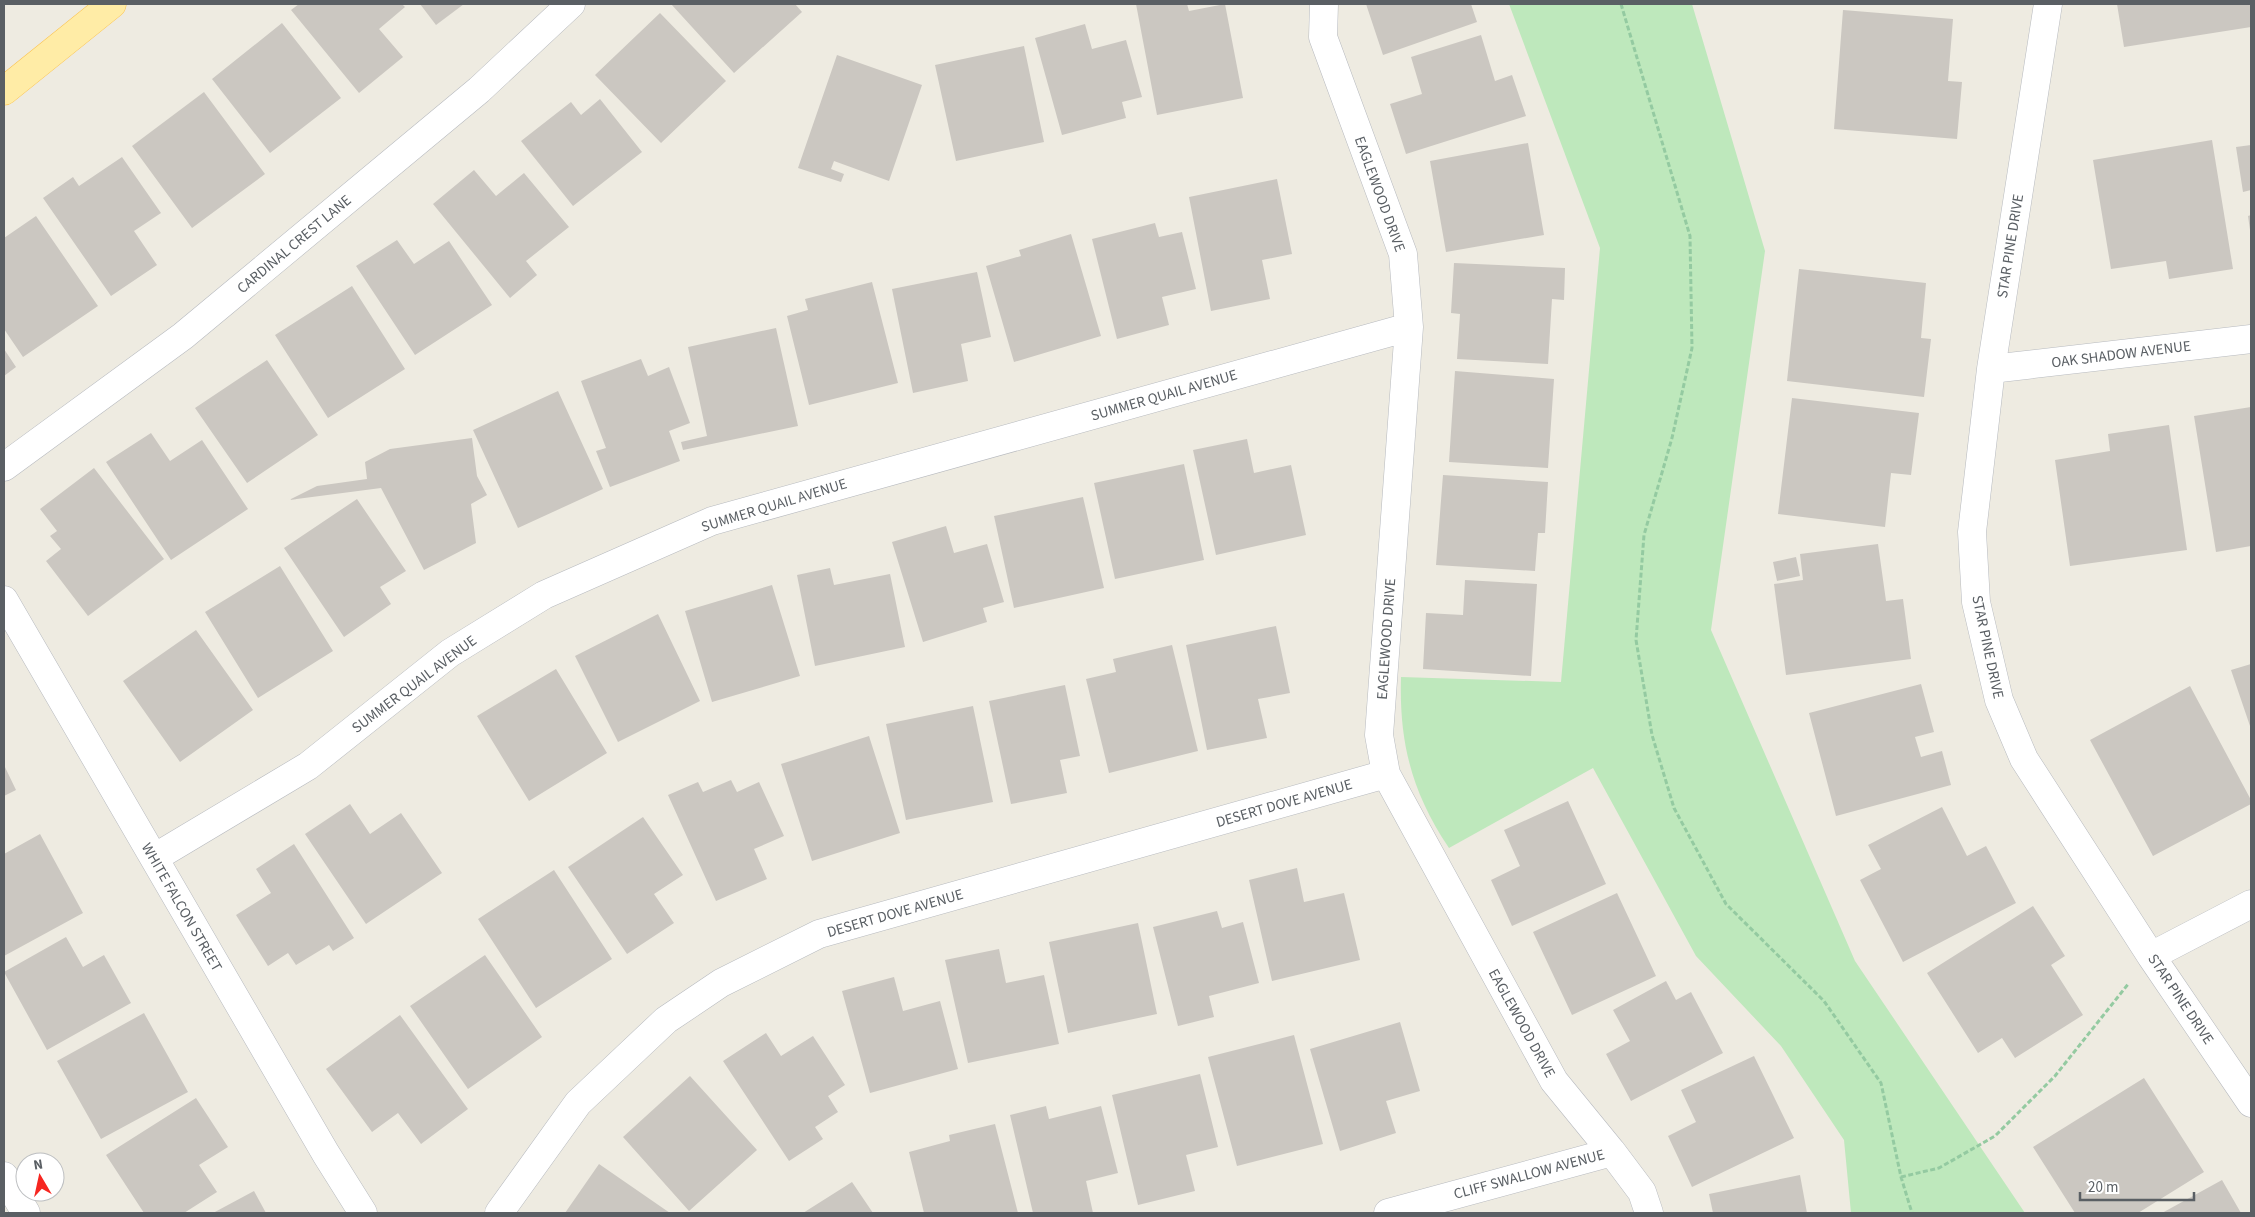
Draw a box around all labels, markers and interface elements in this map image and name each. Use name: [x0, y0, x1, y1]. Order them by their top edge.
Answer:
street label: EAGLEWOOD DRIVE: [1349, 133, 1410, 255]
street label: CARDINAL CREST LANE: [233, 190, 356, 299]
street label: STAR PINE DRIVE: [1992, 192, 2029, 300]
street label: OAK SHADOW AVENUE: [2050, 336, 2192, 373]
street label: SUMMER QUAIL AVENUE: [1088, 364, 1240, 426]
street label: SUMMER QUAIL AVENUE: [699, 473, 850, 538]
street label: EAGLEWOOD DRIVE: [1372, 578, 1401, 700]
street label: STAR PINE DRIVE: [1966, 593, 2009, 701]
street label: SUMMER QUAIL AVENUE: [347, 630, 481, 738]
street label: DESERT DOVE AVENUE: [1214, 774, 1355, 833]
street label: WHITE FALCON STREET: [136, 839, 227, 975]
street label: DESERT DOVE AVENUE: [825, 884, 966, 943]
street label: STAR PINE DRIVE: [2142, 950, 2219, 1049]
street label: EAGLEWOOD DRIVE: [1483, 965, 1560, 1082]
street label: CLIFF SWALLOW AVENUE: [1451, 1144, 1607, 1205]
north arrow: [15, 1152, 65, 1202]
text: N: [32, 1155, 44, 1176]
scale bar: [2080, 1170, 2194, 1202]
text: 20 m: [2088, 1177, 2118, 1198]

